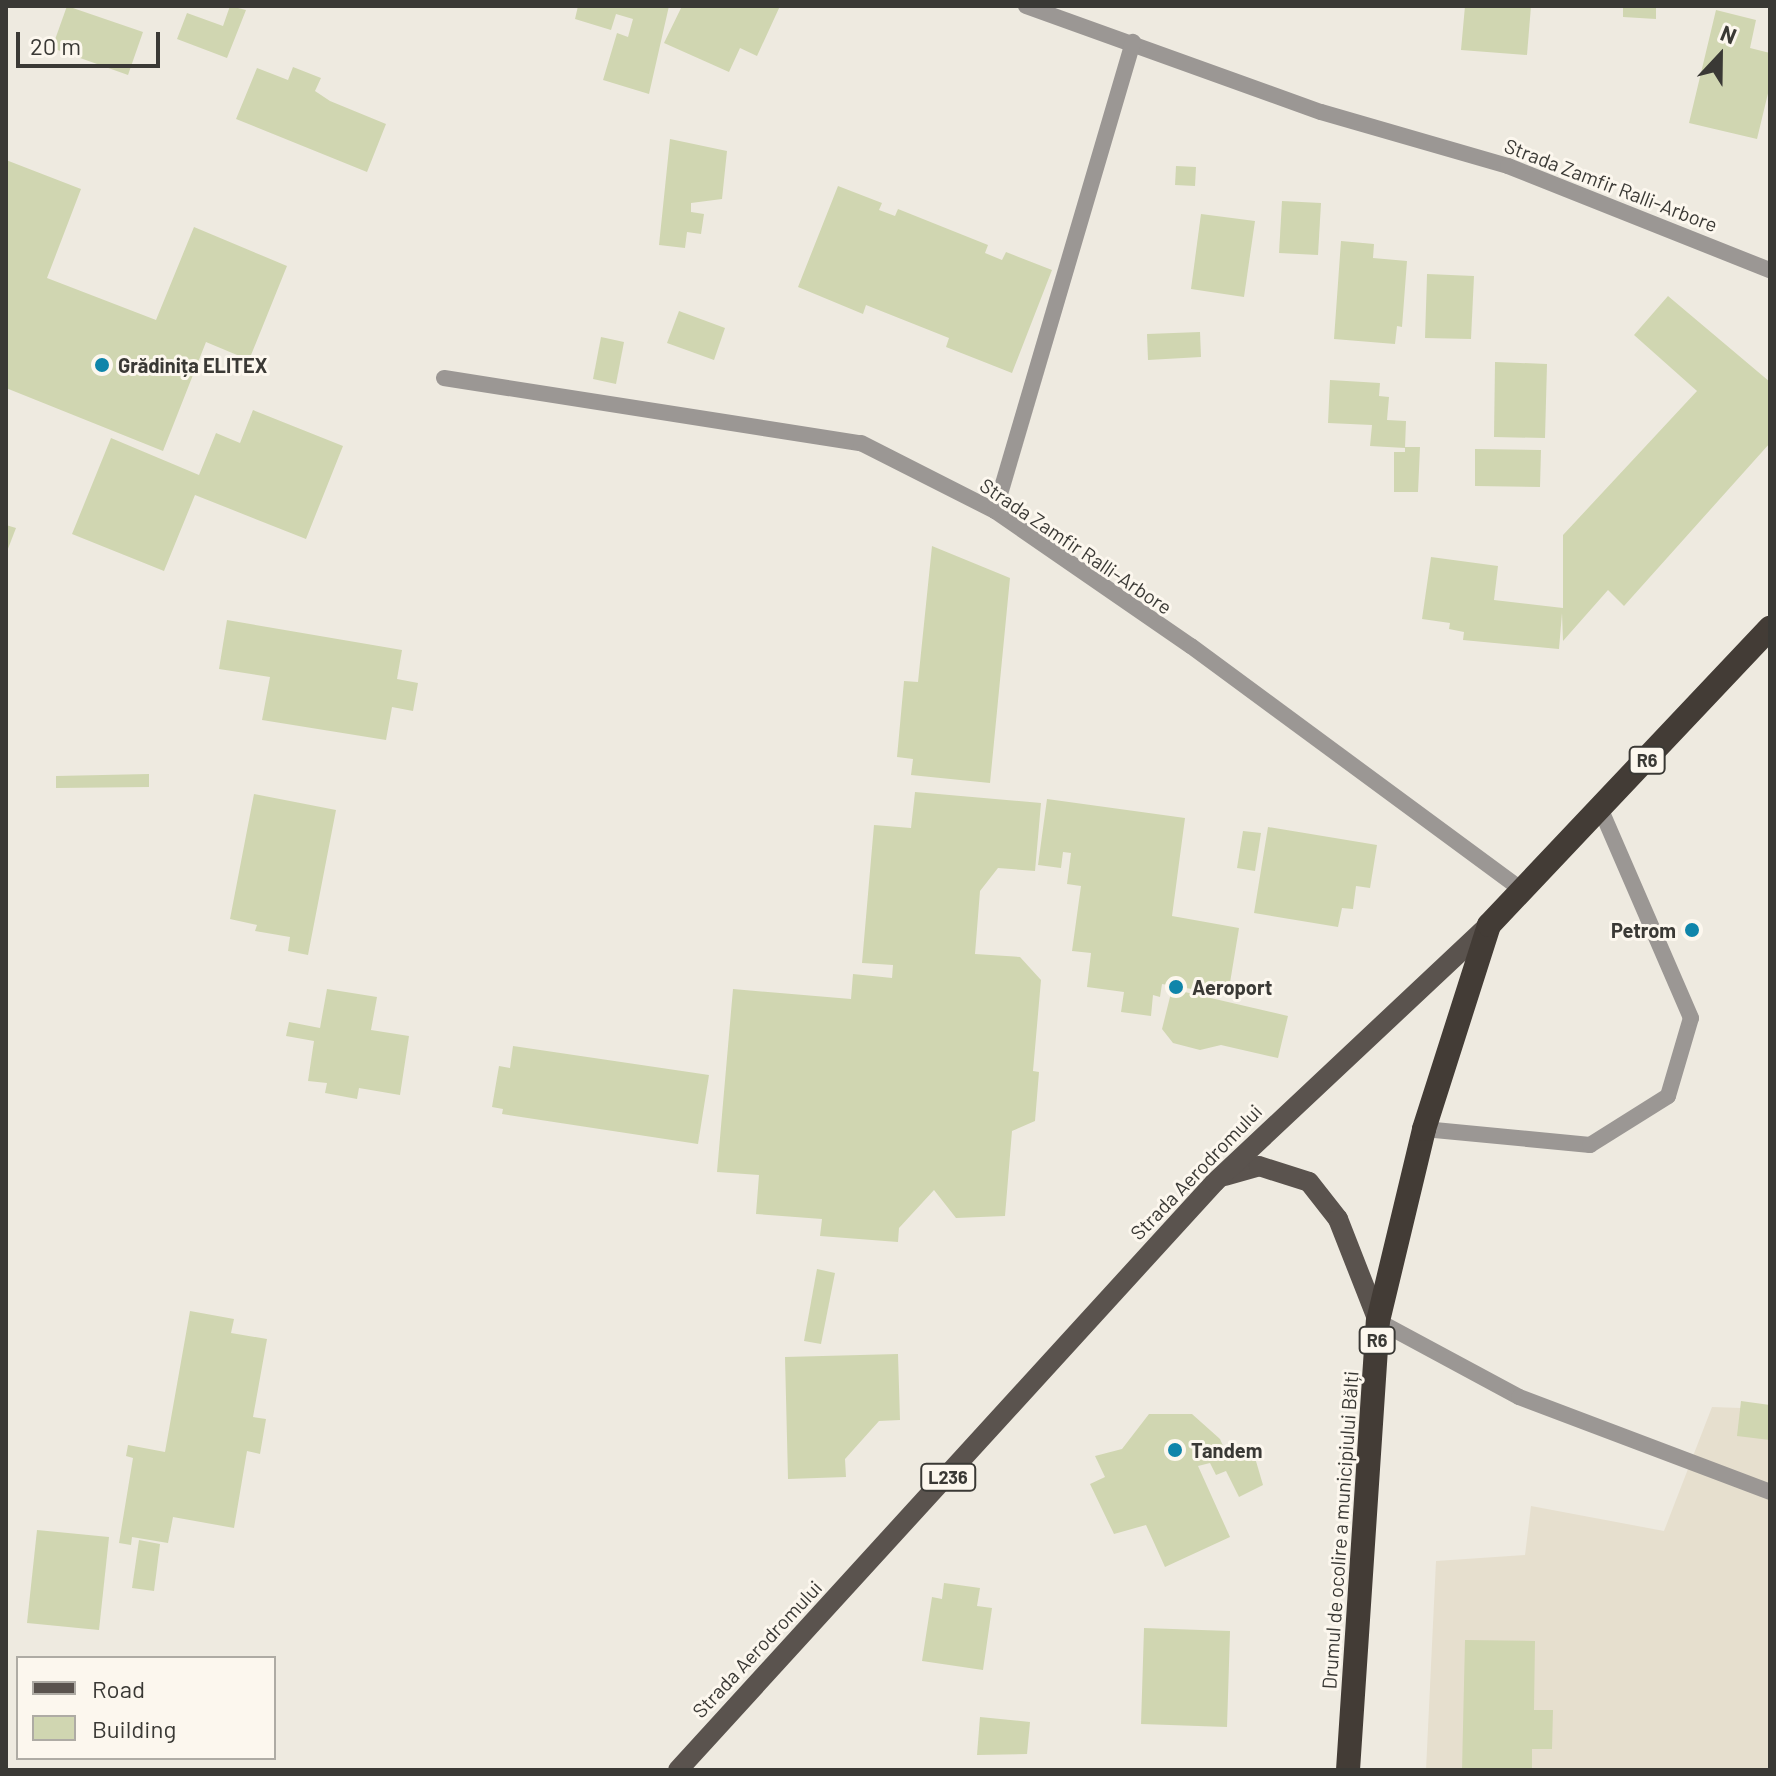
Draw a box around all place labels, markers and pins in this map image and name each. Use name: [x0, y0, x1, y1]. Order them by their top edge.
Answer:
place label: Grădinița ELITEX: [118, 353, 267, 377]
marker: Grădinița ELITEX: [93, 356, 111, 374]
place label: Petrom: [1611, 918, 1676, 942]
marker: Petrom: [1683, 921, 1701, 939]
place label: Aeroport: [1192, 975, 1272, 999]
marker: Aeroport: [1167, 978, 1185, 996]
place label: Tandem: [1191, 1438, 1262, 1462]
marker: Tandem: [1166, 1441, 1184, 1459]

